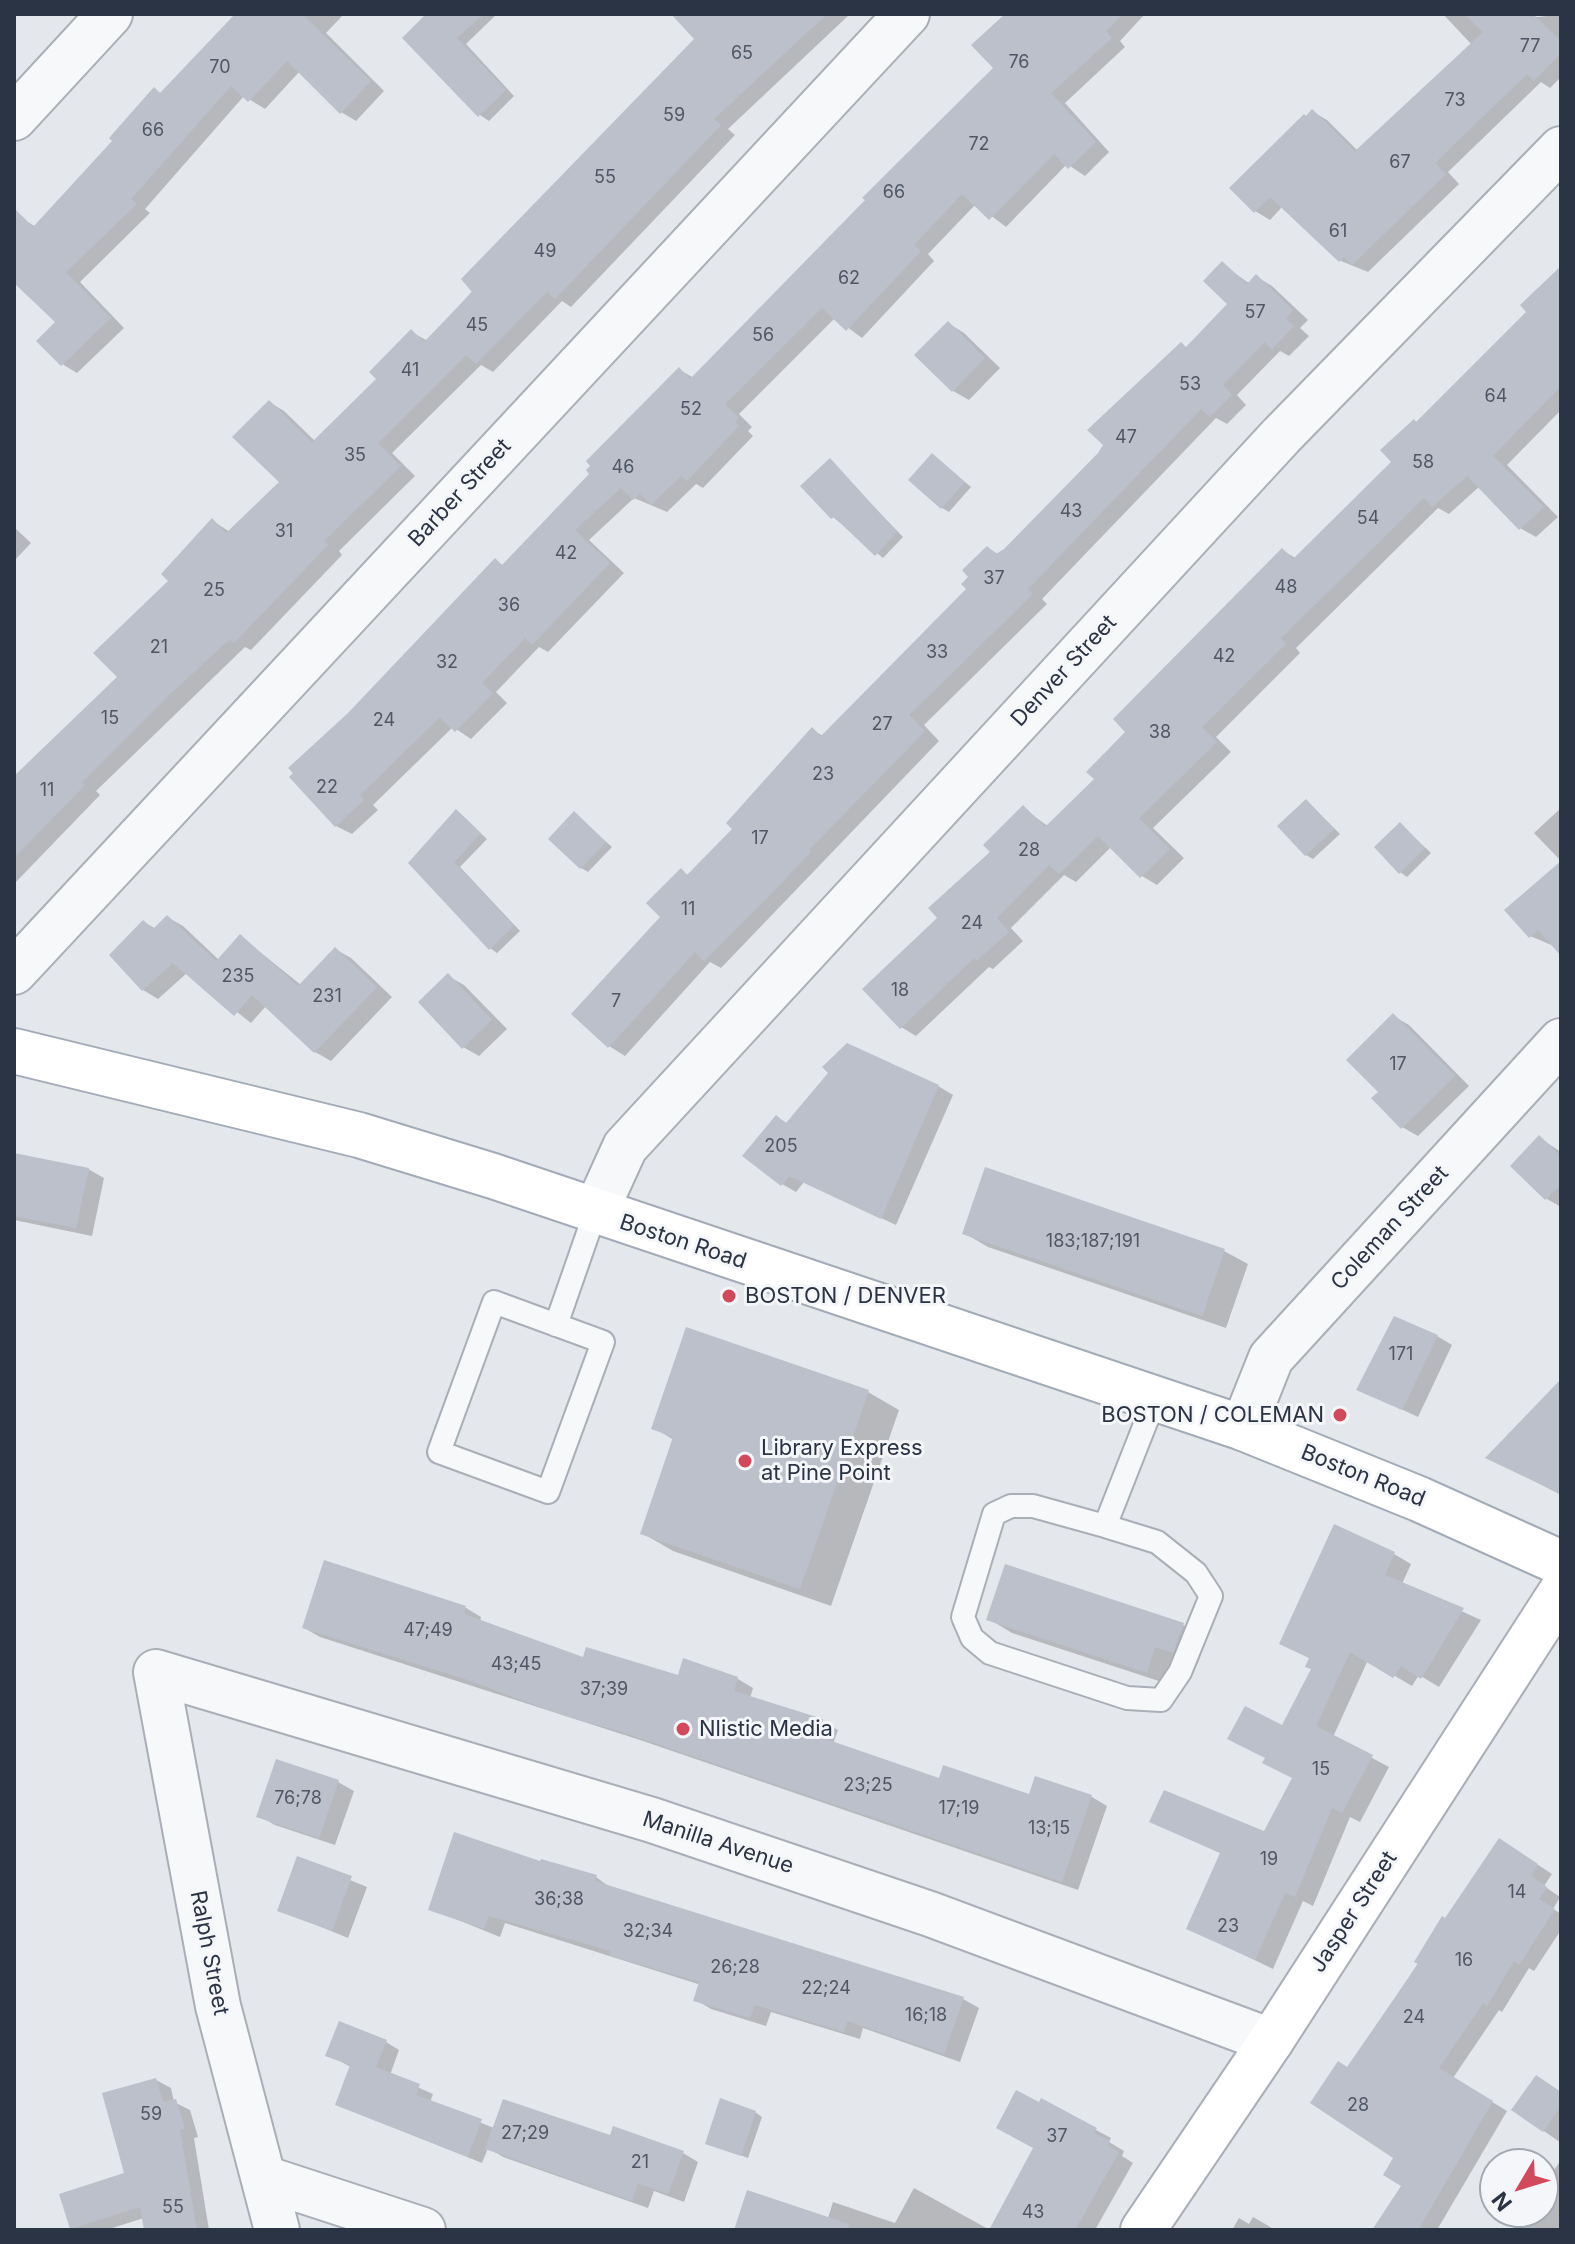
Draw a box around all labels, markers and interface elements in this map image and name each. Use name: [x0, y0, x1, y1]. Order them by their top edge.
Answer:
house number: 77: [1520, 36, 1540, 58]
house number: 65: [731, 43, 753, 65]
house number: 76: [1008, 52, 1030, 74]
house number: 70: [209, 57, 231, 79]
house number: 73: [1444, 90, 1466, 112]
house number: 59: [663, 105, 685, 127]
house number: 66: [142, 120, 164, 142]
house number: 72: [968, 134, 990, 156]
house number: 67: [1389, 152, 1411, 174]
house number: 55: [594, 167, 616, 189]
house number: 66: [883, 182, 905, 204]
house number: 61: [1329, 221, 1347, 243]
house number: 49: [534, 241, 556, 263]
house number: 62: [838, 268, 860, 290]
house number: 57: [1244, 302, 1266, 324]
house number: 45: [466, 315, 488, 337]
house number: 56: [752, 325, 774, 347]
house number: 41: [401, 360, 419, 382]
house number: 53: [1179, 374, 1201, 396]
house number: 64: [1485, 386, 1507, 408]
house number: 52: [680, 399, 702, 421]
house number: 47: [1115, 427, 1137, 449]
street label: Barber Street: [403, 433, 517, 553]
house number: 35: [344, 445, 366, 467]
house number: 58: [1412, 452, 1434, 474]
house number: 46: [612, 457, 634, 479]
house number: 43: [1060, 501, 1082, 523]
house number: 54: [1357, 508, 1379, 530]
house number: 31: [275, 521, 293, 543]
house number: 42: [555, 543, 577, 565]
house number: 37: [983, 568, 1005, 590]
house number: 48: [1275, 577, 1297, 599]
house number: 25: [203, 580, 225, 602]
house number: 36: [498, 595, 520, 617]
street label: Denver Street: [1006, 610, 1122, 732]
house number: 21: [150, 637, 168, 659]
house number: 33: [926, 642, 948, 664]
house number: 42: [1213, 646, 1235, 668]
house number: 32: [436, 652, 458, 674]
house number: 15: [101, 708, 119, 730]
house number: 24: [373, 710, 395, 732]
house number: 27: [871, 714, 893, 736]
house number: 38: [1149, 722, 1171, 744]
house number: 23: [812, 764, 834, 786]
house number: 22: [316, 777, 338, 799]
house number: 11: [40, 780, 54, 802]
house number: 17: [751, 828, 769, 850]
house number: 28: [1018, 840, 1040, 862]
house number: 11: [681, 899, 695, 921]
house number: 24: [961, 913, 983, 935]
house number: 235: [221, 966, 255, 988]
house number: 18: [891, 980, 909, 1002]
house number: 231: [312, 986, 342, 1008]
house number: 7: [611, 991, 621, 1013]
house number: 17: [1389, 1054, 1407, 1076]
house number: 205: [764, 1136, 798, 1158]
street label: Coleman Street: [1326, 1160, 1454, 1296]
street label: Boston Road: [616, 1209, 750, 1275]
house number: 183;187;191: [1046, 1231, 1140, 1253]
place label: BOSTON / DENVER: [745, 1283, 946, 1309]
marker: BOSTON / DENVER: [720, 1287, 738, 1305]
house number: 171: [1389, 1344, 1413, 1366]
place label: BOSTON / COLEMAN: [1101, 1402, 1324, 1428]
marker: BOSTON / COLEMAN: [1331, 1406, 1349, 1424]
place label: Library Express at Pine Point: [761, 1435, 923, 1486]
street label: Boston Road: [1297, 1439, 1429, 1513]
marker: Library Express at Pine Point: [736, 1452, 754, 1470]
house number: 47;49: [403, 1620, 453, 1642]
house number: 43;45: [491, 1654, 541, 1676]
house number: 37;39: [580, 1679, 628, 1701]
place label: Nlistic Media: [699, 1716, 833, 1742]
marker: Nlistic Media: [674, 1720, 692, 1738]
house number: 15: [1312, 1759, 1330, 1781]
house number: 23;25: [843, 1775, 893, 1797]
house number: 76;78: [274, 1788, 322, 1810]
house number: 17;19: [939, 1798, 979, 1820]
street label: Manilla Avenue: [639, 1806, 797, 1880]
house number: 13;15: [1028, 1818, 1070, 1840]
street label: Jasper Street: [1305, 1846, 1403, 1978]
house number: 19: [1260, 1849, 1278, 1871]
house number: 14: [1508, 1882, 1526, 1904]
street label: Ralph Street: [184, 1888, 234, 2018]
house number: 36;38: [534, 1889, 584, 1911]
house number: 23: [1217, 1916, 1239, 1938]
house number: 32;34: [623, 1921, 673, 1943]
house number: 16: [1455, 1950, 1473, 1972]
house number: 26;28: [710, 1957, 760, 1979]
house number: 22;24: [801, 1978, 851, 2000]
house number: 16;18: [905, 2005, 947, 2027]
house number: 24: [1403, 2007, 1425, 2029]
house number: 28: [1347, 2095, 1369, 2117]
house number: 59: [140, 2104, 162, 2126]
house number: 27;29: [501, 2123, 549, 2145]
house number: 37: [1046, 2126, 1068, 2148]
north arrow: [1479, 2148, 1559, 2228]
house number: 21: [631, 2152, 649, 2174]
text: N: [1486, 2187, 1517, 2216]
house number: 55: [162, 2197, 184, 2219]
house number: 43: [1022, 2202, 1044, 2224]

